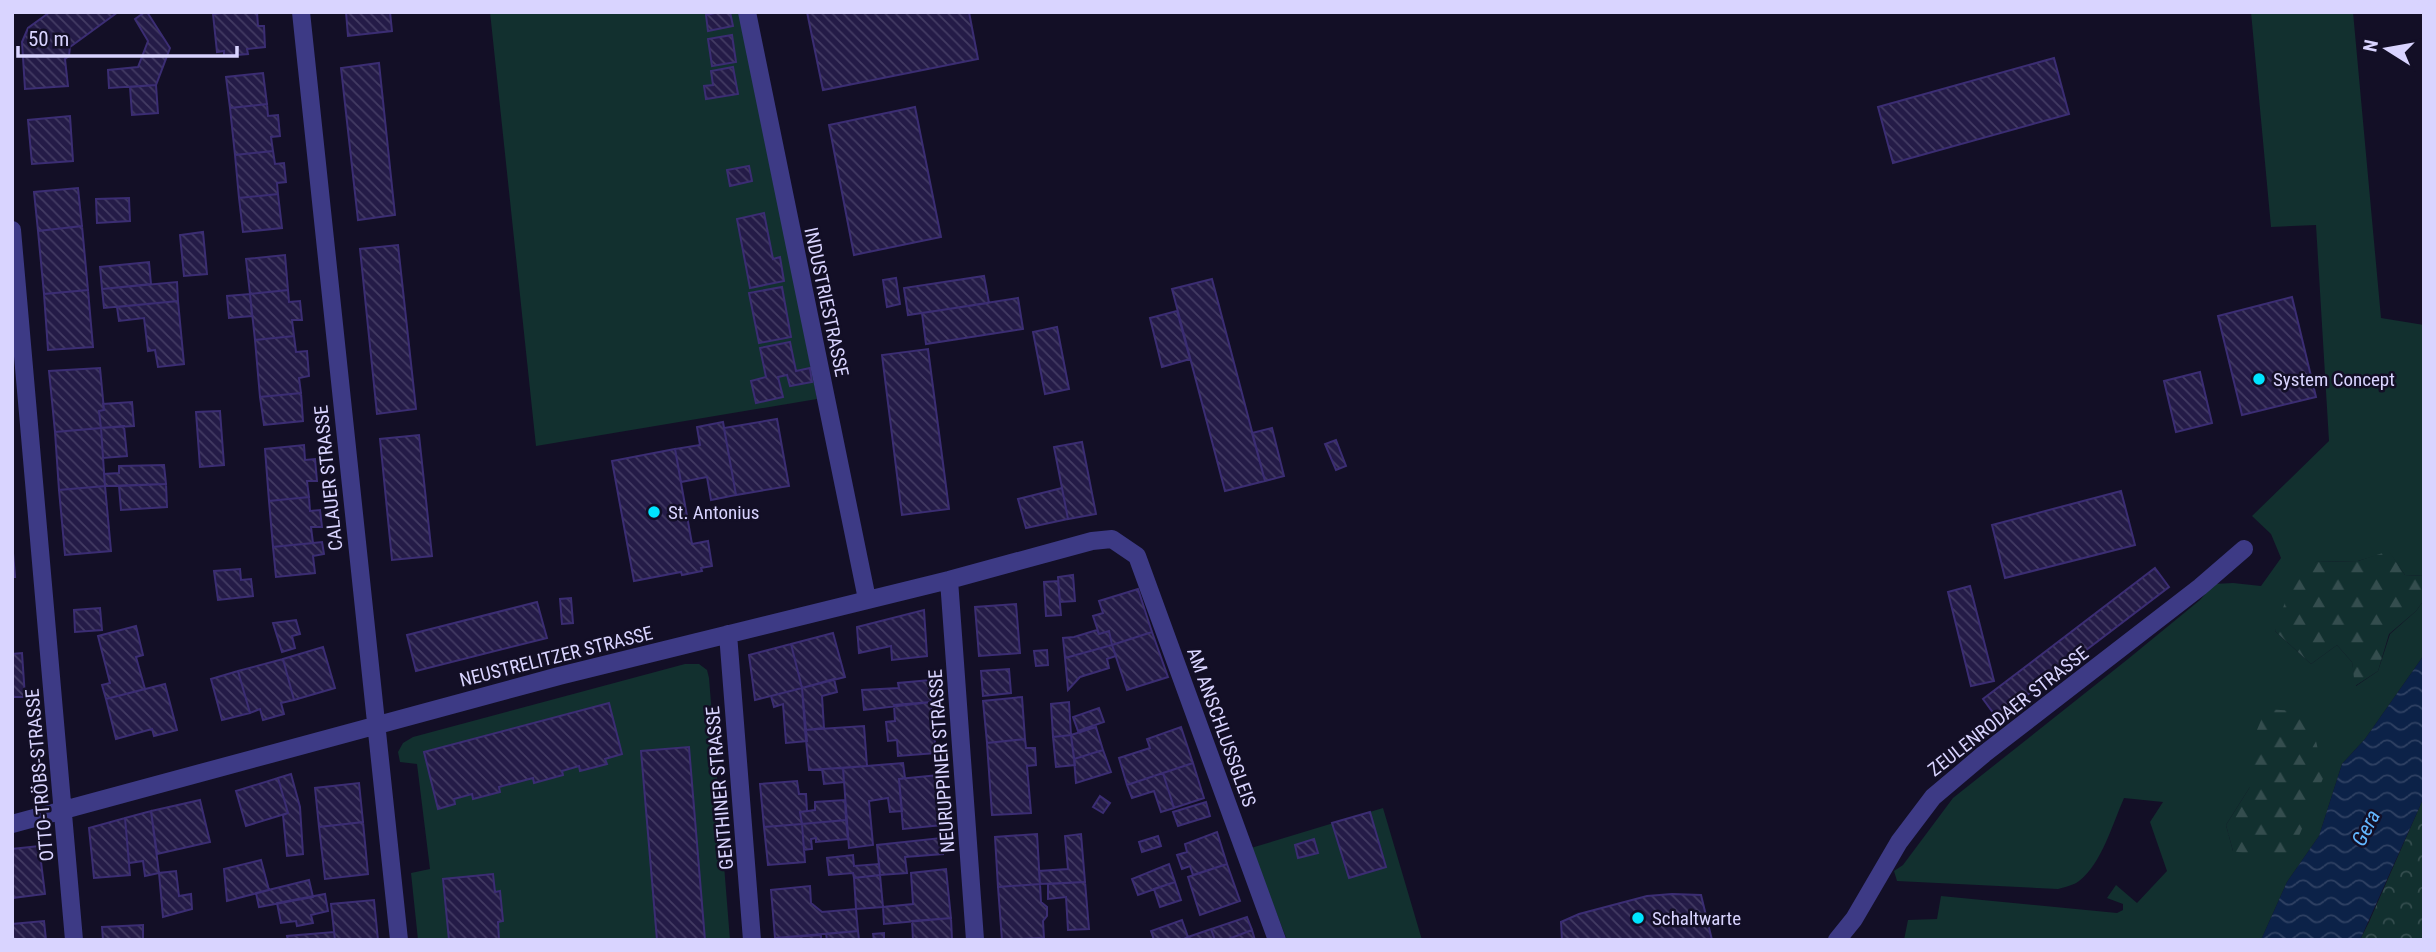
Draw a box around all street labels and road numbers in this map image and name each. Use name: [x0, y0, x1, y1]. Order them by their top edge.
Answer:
street label: INDUSTRIESTRASSE: [799, 225, 854, 379]
street label: CALAUER STRASSE: [309, 404, 348, 552]
street label: NEUSTRELITZER STRASSE: [457, 621, 655, 692]
street label: ZEULENRODAER STRASSE: [1924, 642, 2093, 781]
street label: AM ANSCHLUSSGLEIS: [1182, 644, 1261, 810]
street label: NEURUPPINER STRASSE: [924, 668, 959, 854]
street label: OTTO-TRÖBS-STRASSE: [20, 688, 59, 862]
street label: GENTHINER STRASSE: [701, 705, 738, 871]

